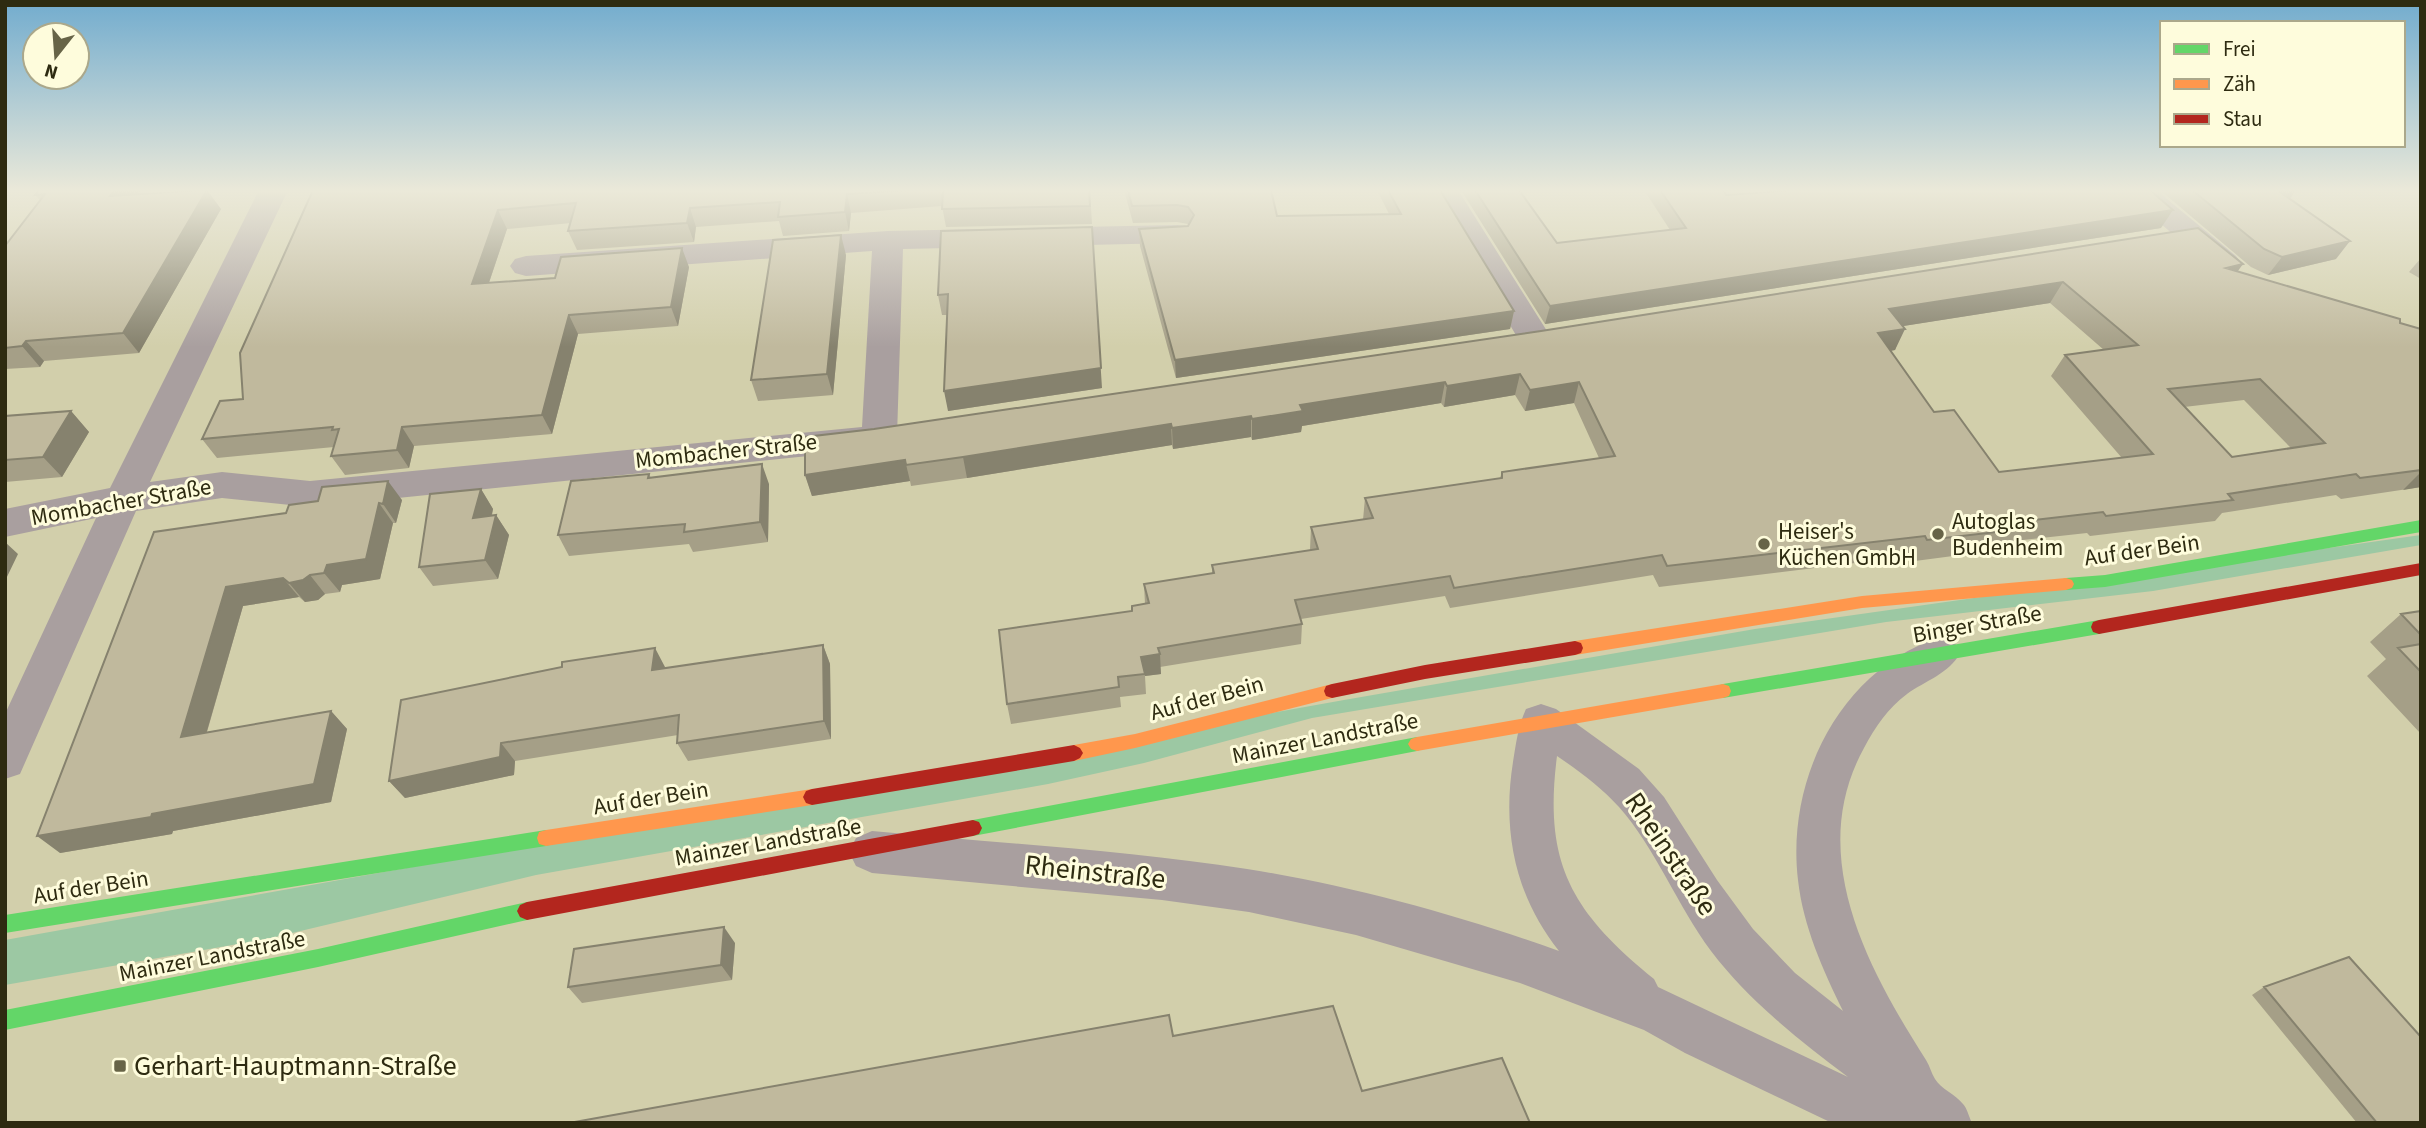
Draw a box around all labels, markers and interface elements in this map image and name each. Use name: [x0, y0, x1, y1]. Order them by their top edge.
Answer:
north arrow: [21, 21, 91, 91]
legend: [2160, 21, 2405, 147]
text: Frei: [2223, 34, 2256, 64]
text: N: [41, 56, 61, 86]
text: Zäh: [2223, 69, 2256, 99]
text: Stau: [2223, 104, 2262, 134]
street label: Mombacher Straße: [634, 425, 818, 477]
street label: Mombacher Straße: [28, 470, 214, 534]
place label: Autoglas Budenheim: [1952, 505, 2063, 564]
place label: Heiser's Küchen GmbH: [1778, 515, 1916, 574]
marker: Autoglas Budenheim: [1930, 526, 1946, 542]
street label: Auf der Bein: [2082, 526, 2202, 574]
marker: Heiser's Küchen GmbH: [1756, 536, 1772, 552]
street label: Binger Straße: [1910, 596, 2044, 652]
street label: Auf der Bein: [1147, 667, 1267, 729]
street label: Mainzer Landstraße: [1229, 704, 1421, 772]
street label: Auf der Bein: [591, 773, 711, 823]
street label: Rheinstraße: [1615, 784, 1727, 924]
street label: Mainzer Landstraße: [672, 809, 864, 875]
street label: Rheinstraße: [1023, 845, 1167, 899]
street label: Auf der Bein: [31, 862, 151, 912]
street label: Mainzer Landstraße: [116, 922, 308, 990]
place label: Gerhart-Hauptmann-Straße: [134, 1046, 457, 1086]
marker: Gerhart-Hauptmann-Straße: [112, 1058, 128, 1074]

